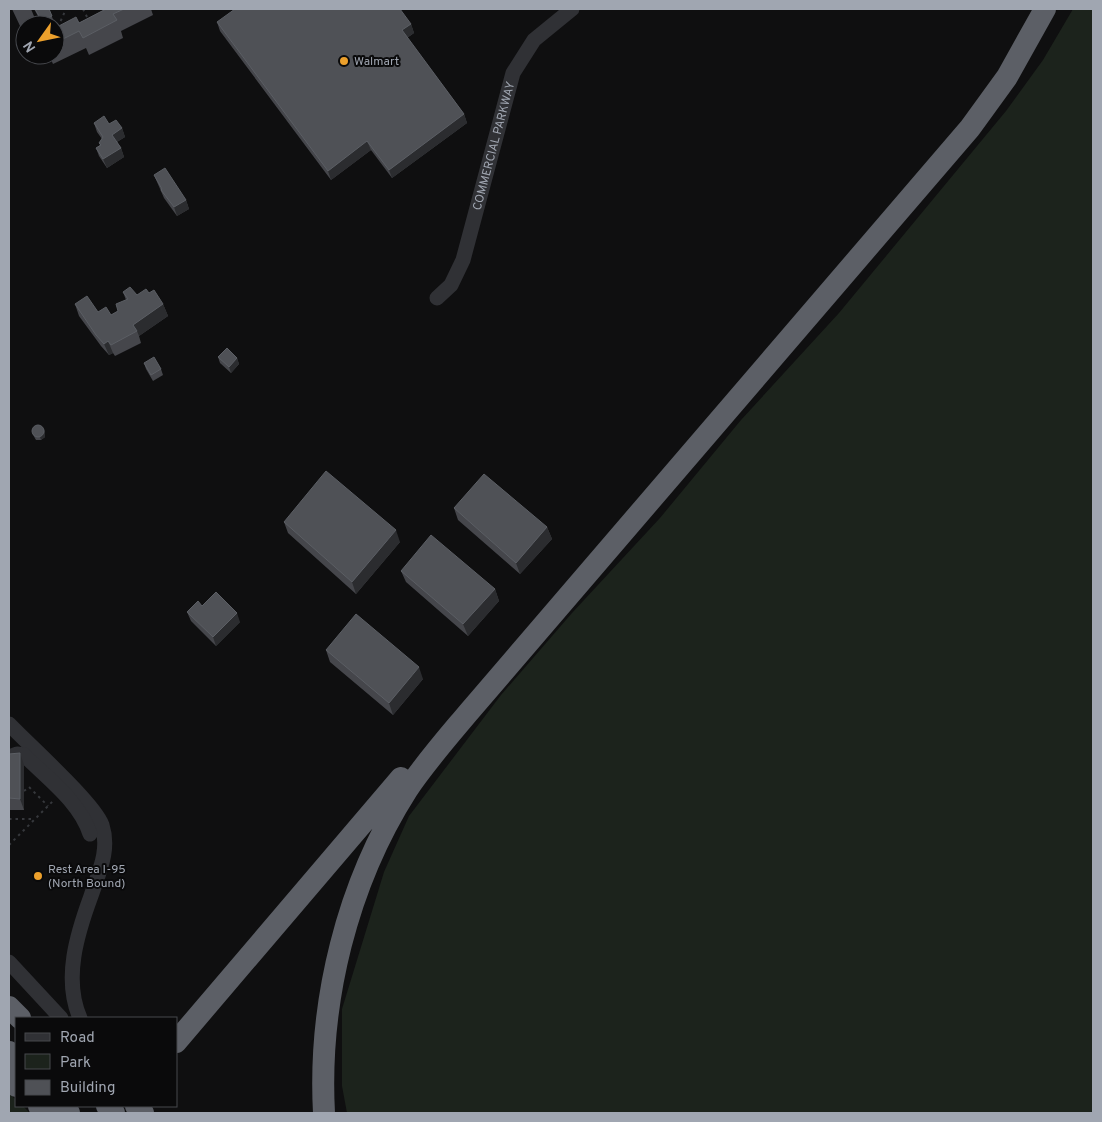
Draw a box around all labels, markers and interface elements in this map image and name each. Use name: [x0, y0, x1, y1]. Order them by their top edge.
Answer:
north arrow: [15, 15, 65, 65]
text: N: [20, 37, 40, 55]
place label: Walmart: [354, 54, 399, 70]
marker: Walmart: [338, 55, 350, 67]
street label: COMMERCIAL PARKWAY: [470, 80, 519, 212]
place label: Rest Area I-95 (North Bound): [48, 862, 126, 892]
marker: Rest Area I-95 (North Bound): [32, 870, 44, 882]
legend: [15, 1017, 178, 1107]
text: Road: [60, 1029, 95, 1048]
text: Park: [60, 1054, 91, 1073]
text: Building: [60, 1079, 115, 1098]

